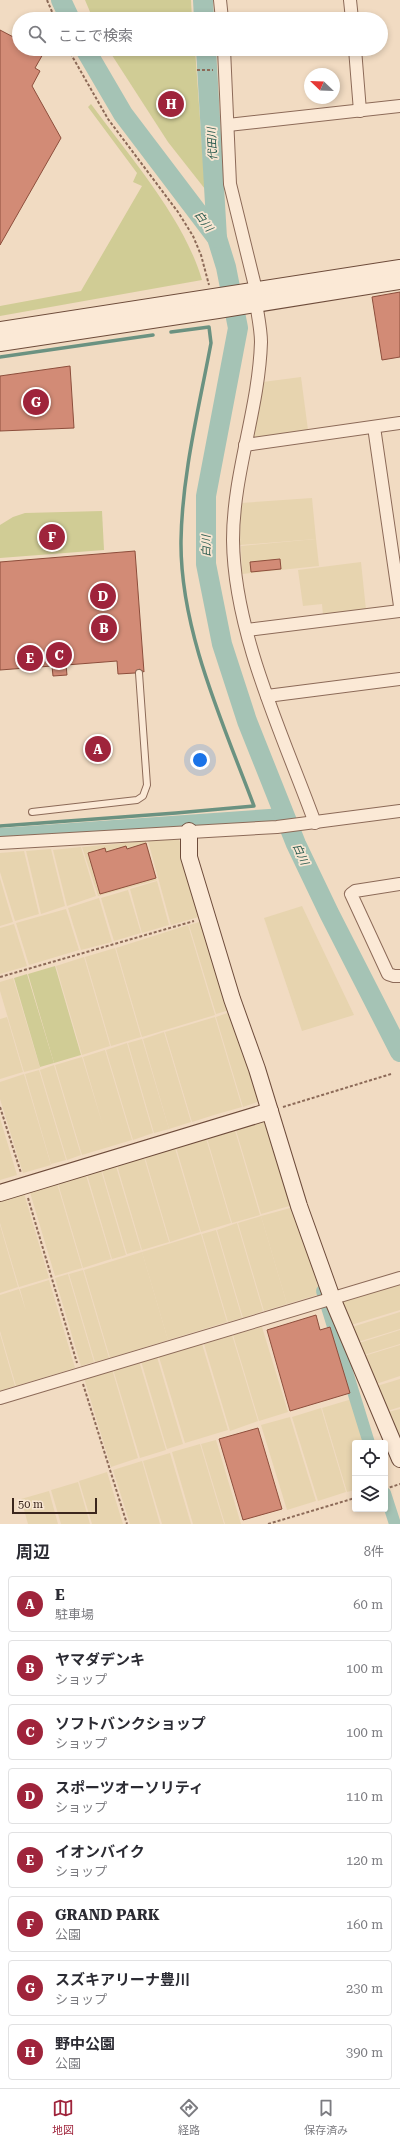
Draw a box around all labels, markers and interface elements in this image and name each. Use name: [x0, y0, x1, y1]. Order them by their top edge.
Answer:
search box: [12, 12, 388, 56]
icon: search: [26, 23, 48, 45]
text: ここで検索: [58, 27, 133, 45]
north arrow: [304, 68, 340, 104]
pin: H: [158, 89, 184, 119]
water label: 代田川: [205, 126, 220, 161]
water label: 白川: [192, 209, 216, 235]
pin: G: [23, 387, 49, 417]
pin: F: [39, 522, 65, 552]
water label: 白川: [200, 534, 213, 557]
pin: D: [90, 581, 116, 611]
pin: B: [91, 613, 117, 643]
pin: C: [46, 640, 72, 670]
pin: E: [17, 643, 43, 673]
pin: A: [85, 734, 111, 764]
your location: [190, 750, 210, 770]
water label: 白川: [290, 841, 312, 868]
map controls: [352, 1440, 388, 1512]
button: locate: [352, 1440, 388, 1476]
button: layers: [352, 1476, 388, 1512]
scale bar: [12, 1496, 97, 1515]
text: 50 m: [18, 1498, 43, 1511]
text: 周辺: [16, 1542, 50, 1562]
text: 8件: [364, 1544, 384, 1559]
text: E: [55, 1586, 65, 1604]
text: A: [25, 1597, 35, 1612]
text: 60 m: [353, 1597, 383, 1612]
text: 駐車場: [55, 1607, 94, 1622]
text: ヤマダデンキ: [55, 1651, 145, 1669]
text: B: [25, 1661, 35, 1676]
text: 100 m: [346, 1661, 383, 1676]
text: ショップ: [55, 1672, 107, 1687]
text: ソフトバンクショップ: [55, 1715, 206, 1733]
text: C: [25, 1725, 35, 1740]
text: 100 m: [346, 1725, 383, 1740]
text: ショップ: [55, 1736, 107, 1751]
text: スポーツオーソリティ: [55, 1779, 204, 1797]
text: D: [25, 1789, 35, 1804]
text: 110 m: [346, 1789, 383, 1804]
text: ショップ: [55, 1800, 107, 1815]
text: イオンバイク: [55, 1843, 145, 1861]
text: E: [26, 1853, 34, 1868]
text: 120 m: [346, 1853, 383, 1868]
text: ショップ: [55, 1864, 107, 1879]
text: GRAND PARK: [55, 1906, 160, 1924]
text: F: [26, 1917, 34, 1932]
text: 160 m: [346, 1917, 383, 1932]
text: 公園: [55, 1927, 81, 1942]
text: スズキアリーナ豊川: [55, 1971, 190, 1989]
text: G: [25, 1981, 35, 1996]
text: 230 m: [346, 1981, 383, 1996]
text: ショップ: [55, 1992, 107, 2007]
text: 野中公園: [55, 2035, 115, 2053]
text: H: [25, 2045, 35, 2060]
text: 390 m: [346, 2045, 383, 2060]
text: 公園: [55, 2056, 81, 2071]
tab: 地図: [52, 2097, 74, 2137]
tab: 経路: [178, 2097, 200, 2137]
tab: 保存済み: [304, 2097, 348, 2137]

